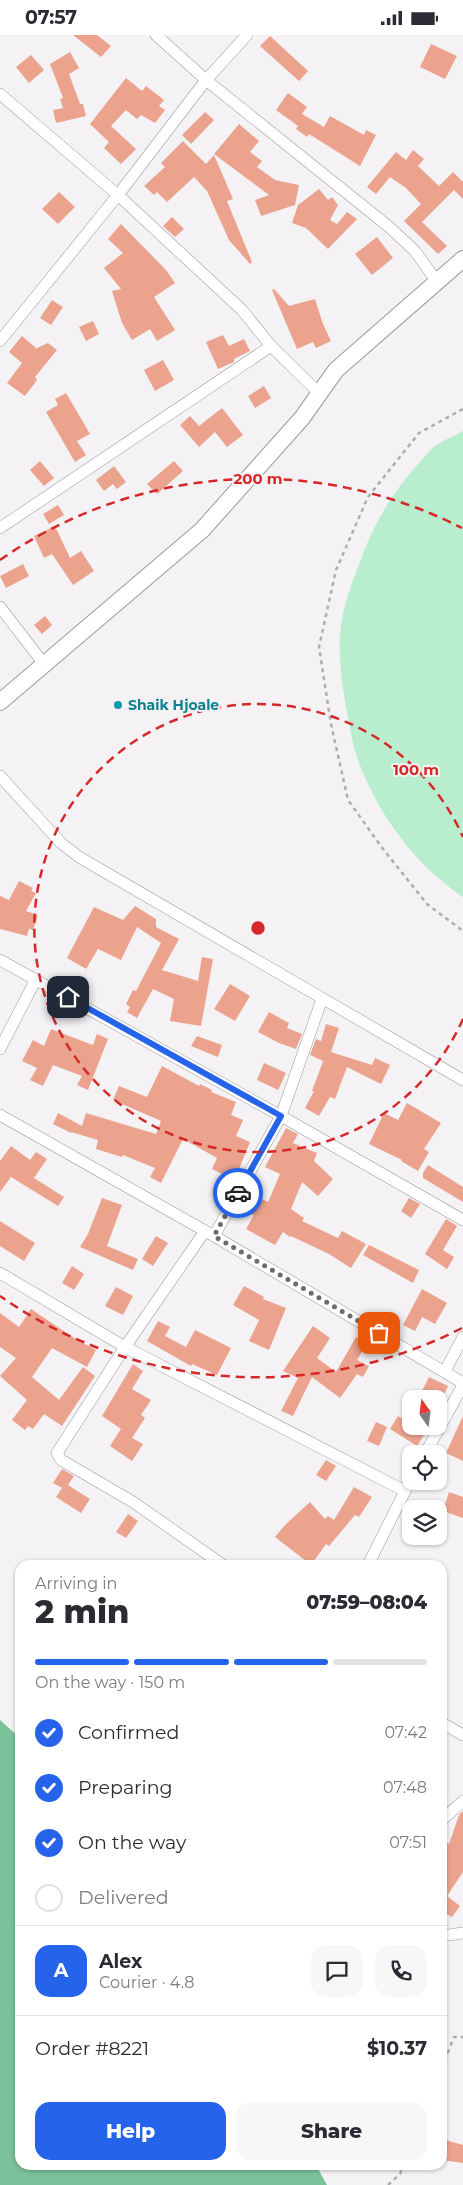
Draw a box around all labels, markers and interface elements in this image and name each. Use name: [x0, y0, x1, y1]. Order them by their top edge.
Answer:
text: 07:57: [25, 6, 77, 29]
text: 200 m: [233, 469, 283, 488]
place label: Shaik Hjoale: [128, 696, 219, 714]
marker: Shaik Hjoale: [112, 699, 124, 711]
text: 100 m: [393, 760, 439, 779]
centre of rings: [249, 919, 267, 937]
pin: [47, 976, 89, 1018]
icon: home: [54, 983, 82, 1011]
courier: [213, 1168, 263, 1218]
icon: car: [224, 1179, 252, 1207]
pin: [358, 1312, 400, 1354]
icon: bag: [365, 1319, 393, 1347]
north arrow: [402, 1390, 448, 1435]
map controls: [402, 1390, 447, 1545]
button: locate: [402, 1445, 447, 1490]
button: layers: [402, 1500, 447, 1545]
text: Arriving in: [35, 1574, 117, 1593]
text: 07:59–08:04: [306, 1591, 427, 1614]
text: 2 min: [35, 1592, 129, 1631]
text: On the way · 150 m: [35, 1673, 185, 1692]
icon: check: [35, 1719, 63, 1747]
text: Confirmed: [78, 1721, 179, 1744]
text: 07:42: [384, 1723, 427, 1742]
icon: check: [35, 1774, 63, 1802]
text: Preparing: [78, 1776, 173, 1799]
text: 07:48: [383, 1778, 427, 1797]
icon: check: [35, 1829, 63, 1857]
text: On the way: [78, 1831, 186, 1854]
text: 07:51: [389, 1833, 427, 1852]
text: Delivered: [78, 1886, 169, 1909]
button: chat: [311, 1945, 363, 1997]
button: phone: [375, 1945, 427, 1997]
text: Alex: [99, 1950, 142, 1973]
text: A: [54, 1959, 68, 1982]
text: Courier · 4.8: [99, 1973, 195, 1992]
text: Order #8221: [35, 2037, 149, 2060]
text: $10.37: [367, 2037, 427, 2060]
button: Help: [35, 2102, 226, 2160]
button: Share: [236, 2102, 427, 2160]

